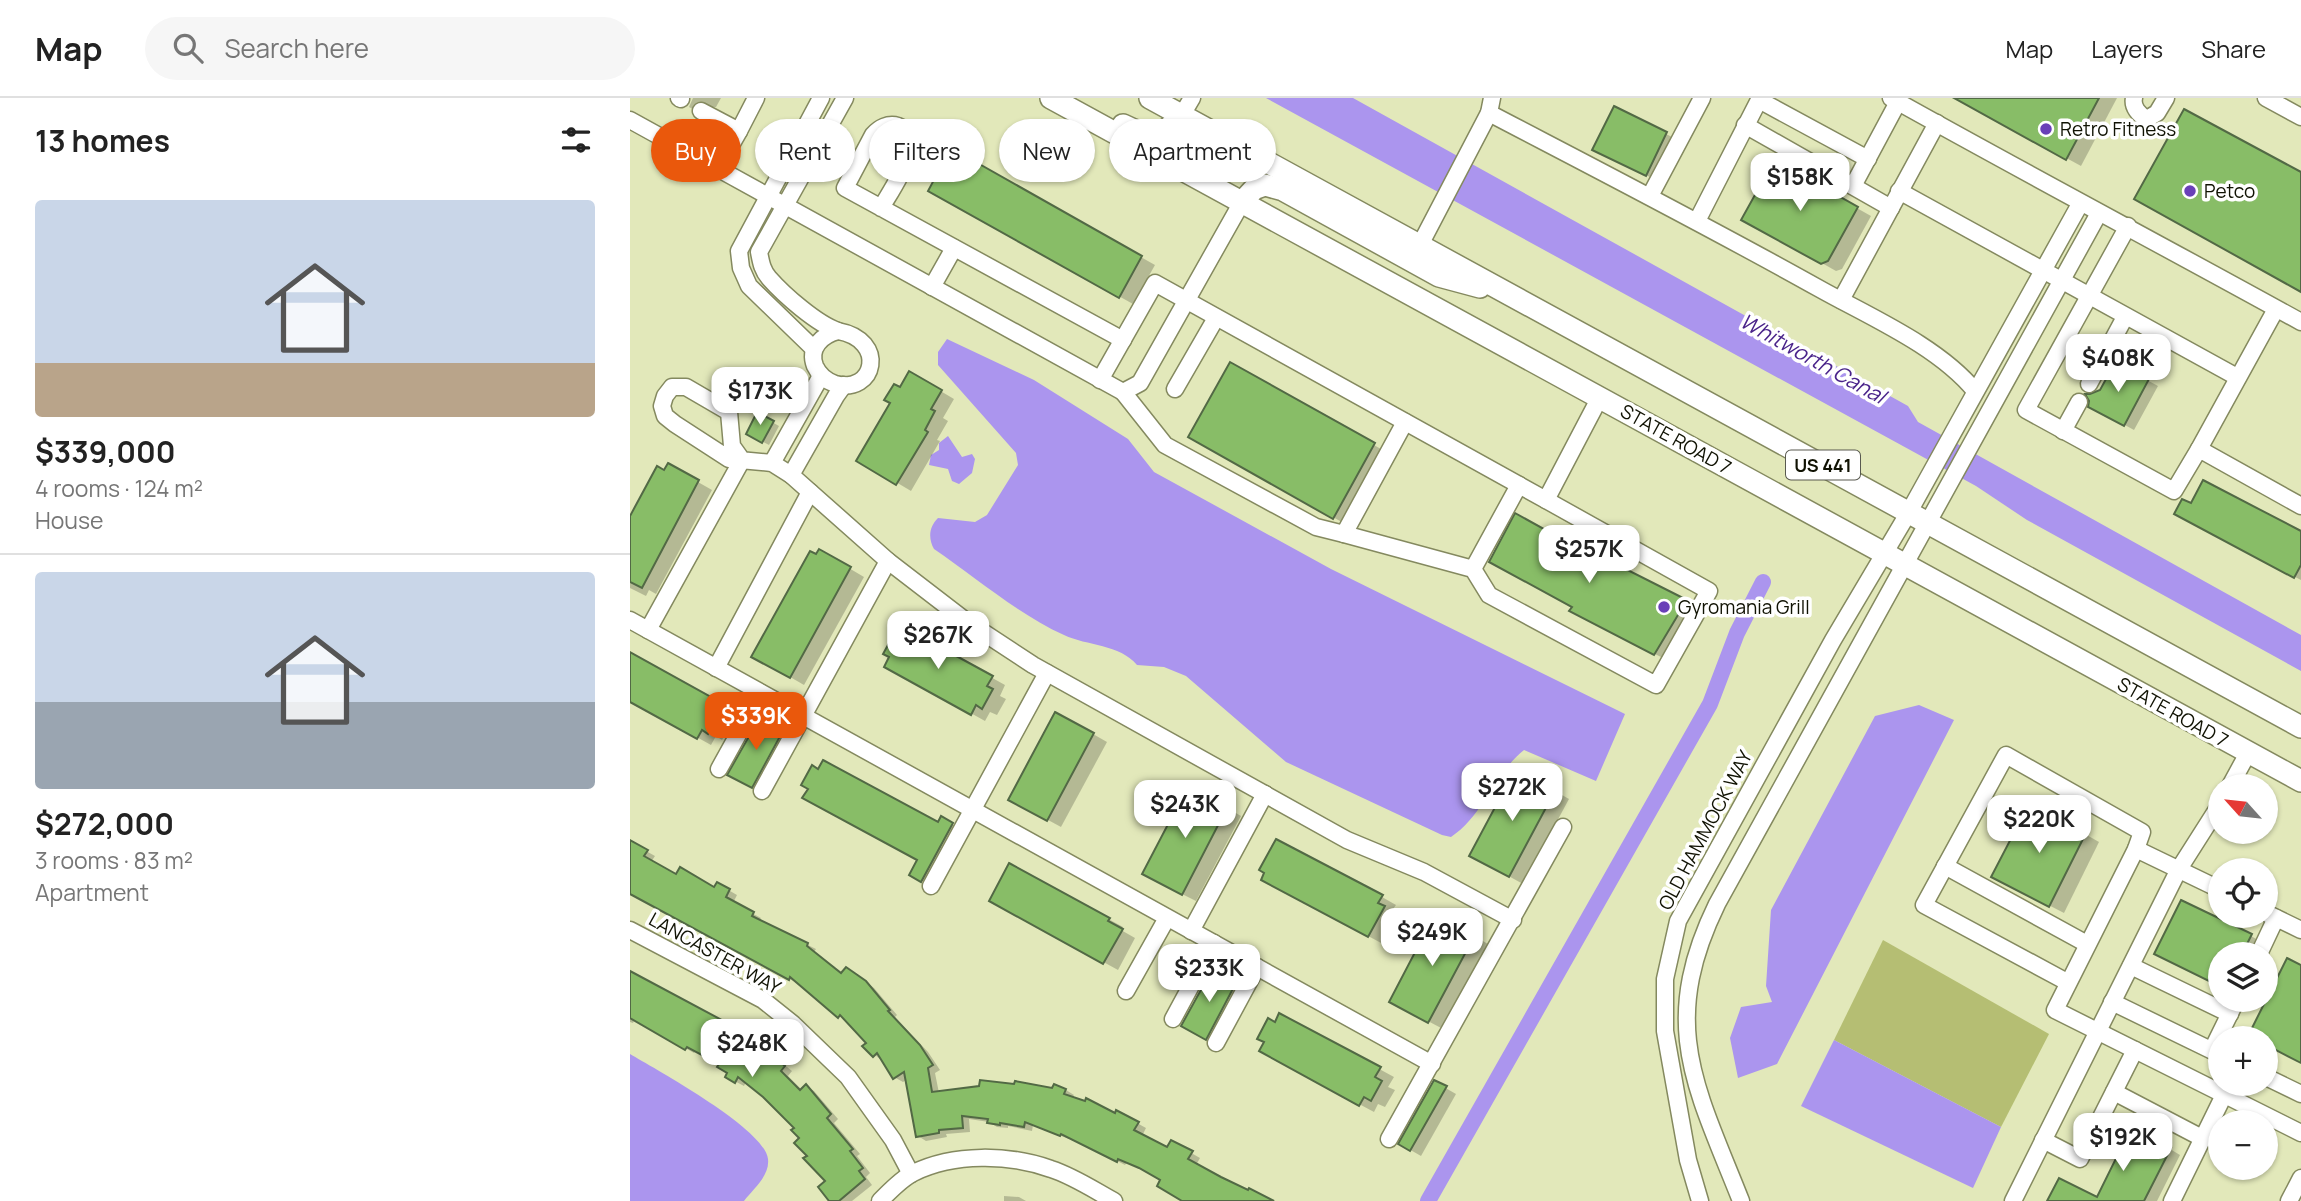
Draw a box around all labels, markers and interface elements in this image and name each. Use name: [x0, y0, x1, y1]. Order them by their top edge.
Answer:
search box: [145, 17, 635, 80]
text: Map: [35, 26, 103, 71]
icon: search: [169, 29, 207, 67]
text: Search here: [225, 30, 369, 66]
text: Map: [2006, 32, 2053, 65]
text: Layers: [2091, 32, 2163, 65]
text: Share: [2201, 32, 2266, 65]
place label: Retro Fitness: [2060, 116, 2176, 142]
chip: Buy: [651, 119, 741, 182]
chip: Rent: [755, 119, 855, 182]
chip: Filters: [869, 119, 985, 182]
chip: New: [999, 119, 1095, 182]
chip: Apartment: [1109, 119, 1276, 182]
text: 13 homes: [35, 120, 170, 161]
icon: filters: [557, 121, 595, 159]
marker: Retro Fitness: [2038, 121, 2054, 137]
pin: $158K: [1751, 153, 1849, 213]
text: $158K: [1767, 160, 1833, 192]
place label: Petco: [2204, 178, 2255, 204]
marker: Petco: [2182, 183, 2198, 199]
icon: home: [252, 245, 378, 371]
water label: Whitworth Canal: [1735, 306, 1893, 411]
pin: $408K: [2069, 334, 2167, 394]
text: $408K: [2082, 341, 2154, 373]
pin: $173K: [711, 368, 809, 427]
text: $173K: [727, 374, 793, 406]
street label: STATE ROAD 7: [1616, 398, 1736, 480]
text: $339,000: [35, 431, 176, 472]
road number: US 441: [1786, 450, 1860, 480]
text: 4 rooms · 124 m²: [35, 472, 203, 504]
text: House: [35, 504, 104, 536]
pin: $257K: [1540, 526, 1638, 585]
text: $257K: [1555, 532, 1623, 564]
place label: Gyromania Grill: [1678, 594, 1810, 620]
marker: Gyromania Grill: [1656, 599, 1672, 615]
pin: $267K: [889, 612, 987, 671]
icon: home: [252, 617, 378, 743]
text: $267K: [903, 618, 973, 650]
street label: STATE ROAD 7: [2113, 671, 2233, 753]
pin: $339K: [707, 692, 805, 752]
text: $339K: [721, 699, 791, 731]
street label: OLD HAMMOCK WAY: [1652, 745, 1758, 914]
pin: $272K: [1463, 764, 1561, 823]
text: $272K: [1478, 770, 1547, 802]
north arrow: [2208, 774, 2278, 844]
map controls: [2208, 774, 2278, 1180]
pin: $243K: [1136, 780, 1234, 840]
text: $243K: [1150, 787, 1220, 819]
pin: $220K: [1990, 796, 2088, 855]
text: $220K: [2003, 802, 2075, 834]
text: $272,000: [35, 803, 174, 844]
text: 3 rooms · 83 m²: [35, 844, 193, 876]
button: locate: [2208, 858, 2278, 928]
text: Apartment: [35, 876, 149, 908]
street label: LANCASTER WAY: [644, 906, 786, 1000]
pin: $249K: [1383, 908, 1481, 968]
text: $249K: [1397, 915, 1467, 947]
button: layers: [2208, 942, 2278, 1012]
pin: $233K: [1160, 944, 1258, 1004]
text: $233K: [1174, 951, 1244, 983]
pin: $248K: [703, 1020, 801, 1079]
text: $248K: [717, 1026, 787, 1058]
button: +: [2208, 1026, 2278, 1096]
button: −: [2208, 1110, 2278, 1180]
pin: $192K: [2074, 1114, 2172, 1173]
text: $192K: [2089, 1120, 2157, 1152]

